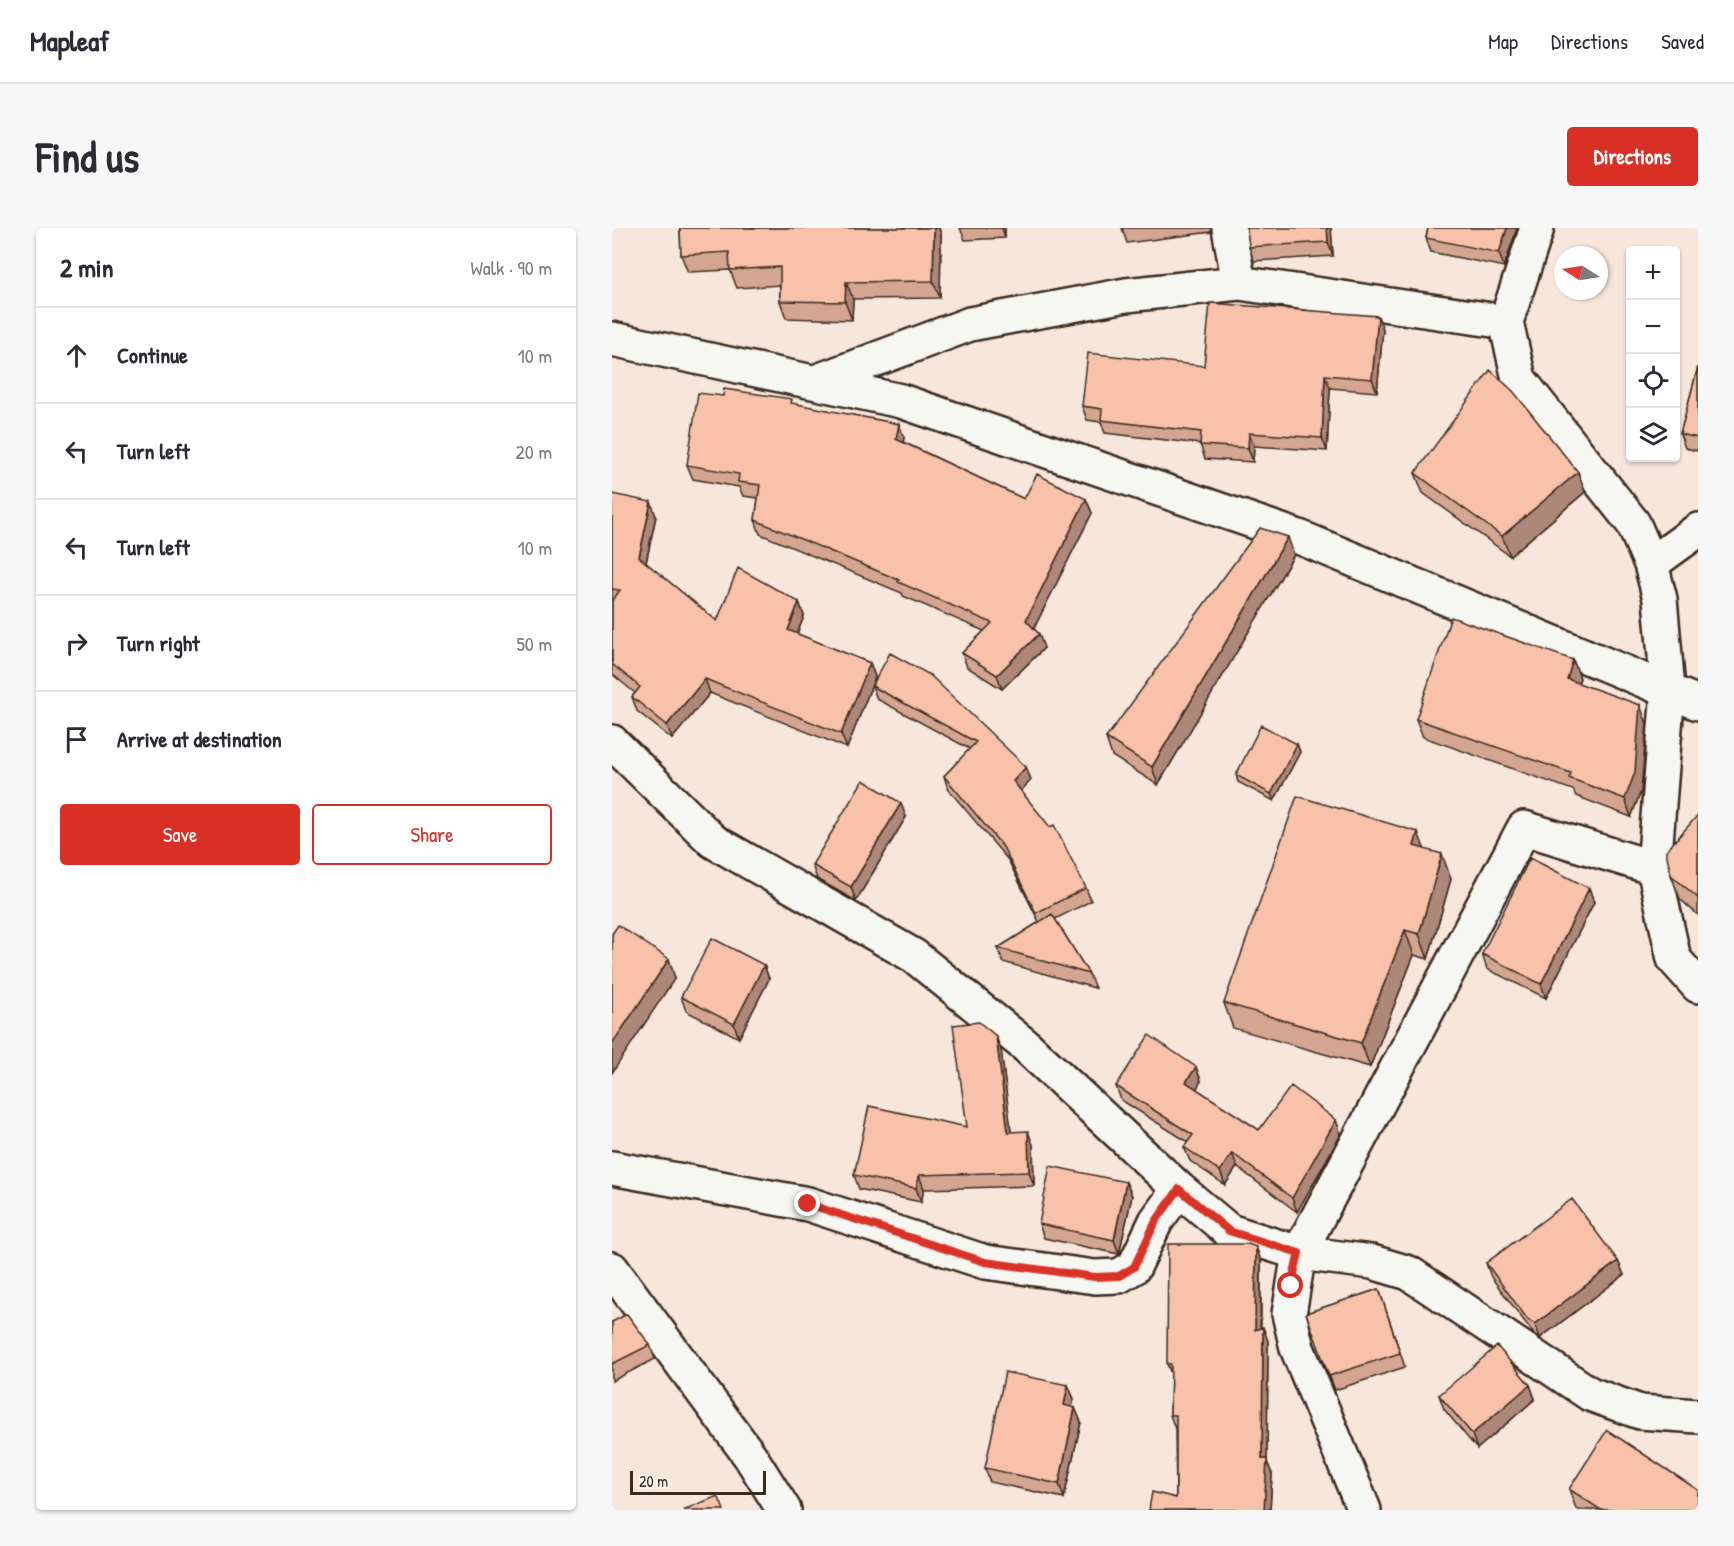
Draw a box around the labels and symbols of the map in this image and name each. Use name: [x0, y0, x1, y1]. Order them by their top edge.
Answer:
north arrow: [1554, 246, 1608, 300]
route end: [794, 1190, 820, 1216]
route start: [1277, 1272, 1303, 1298]
scale bar: [630, 1468, 766, 1496]

